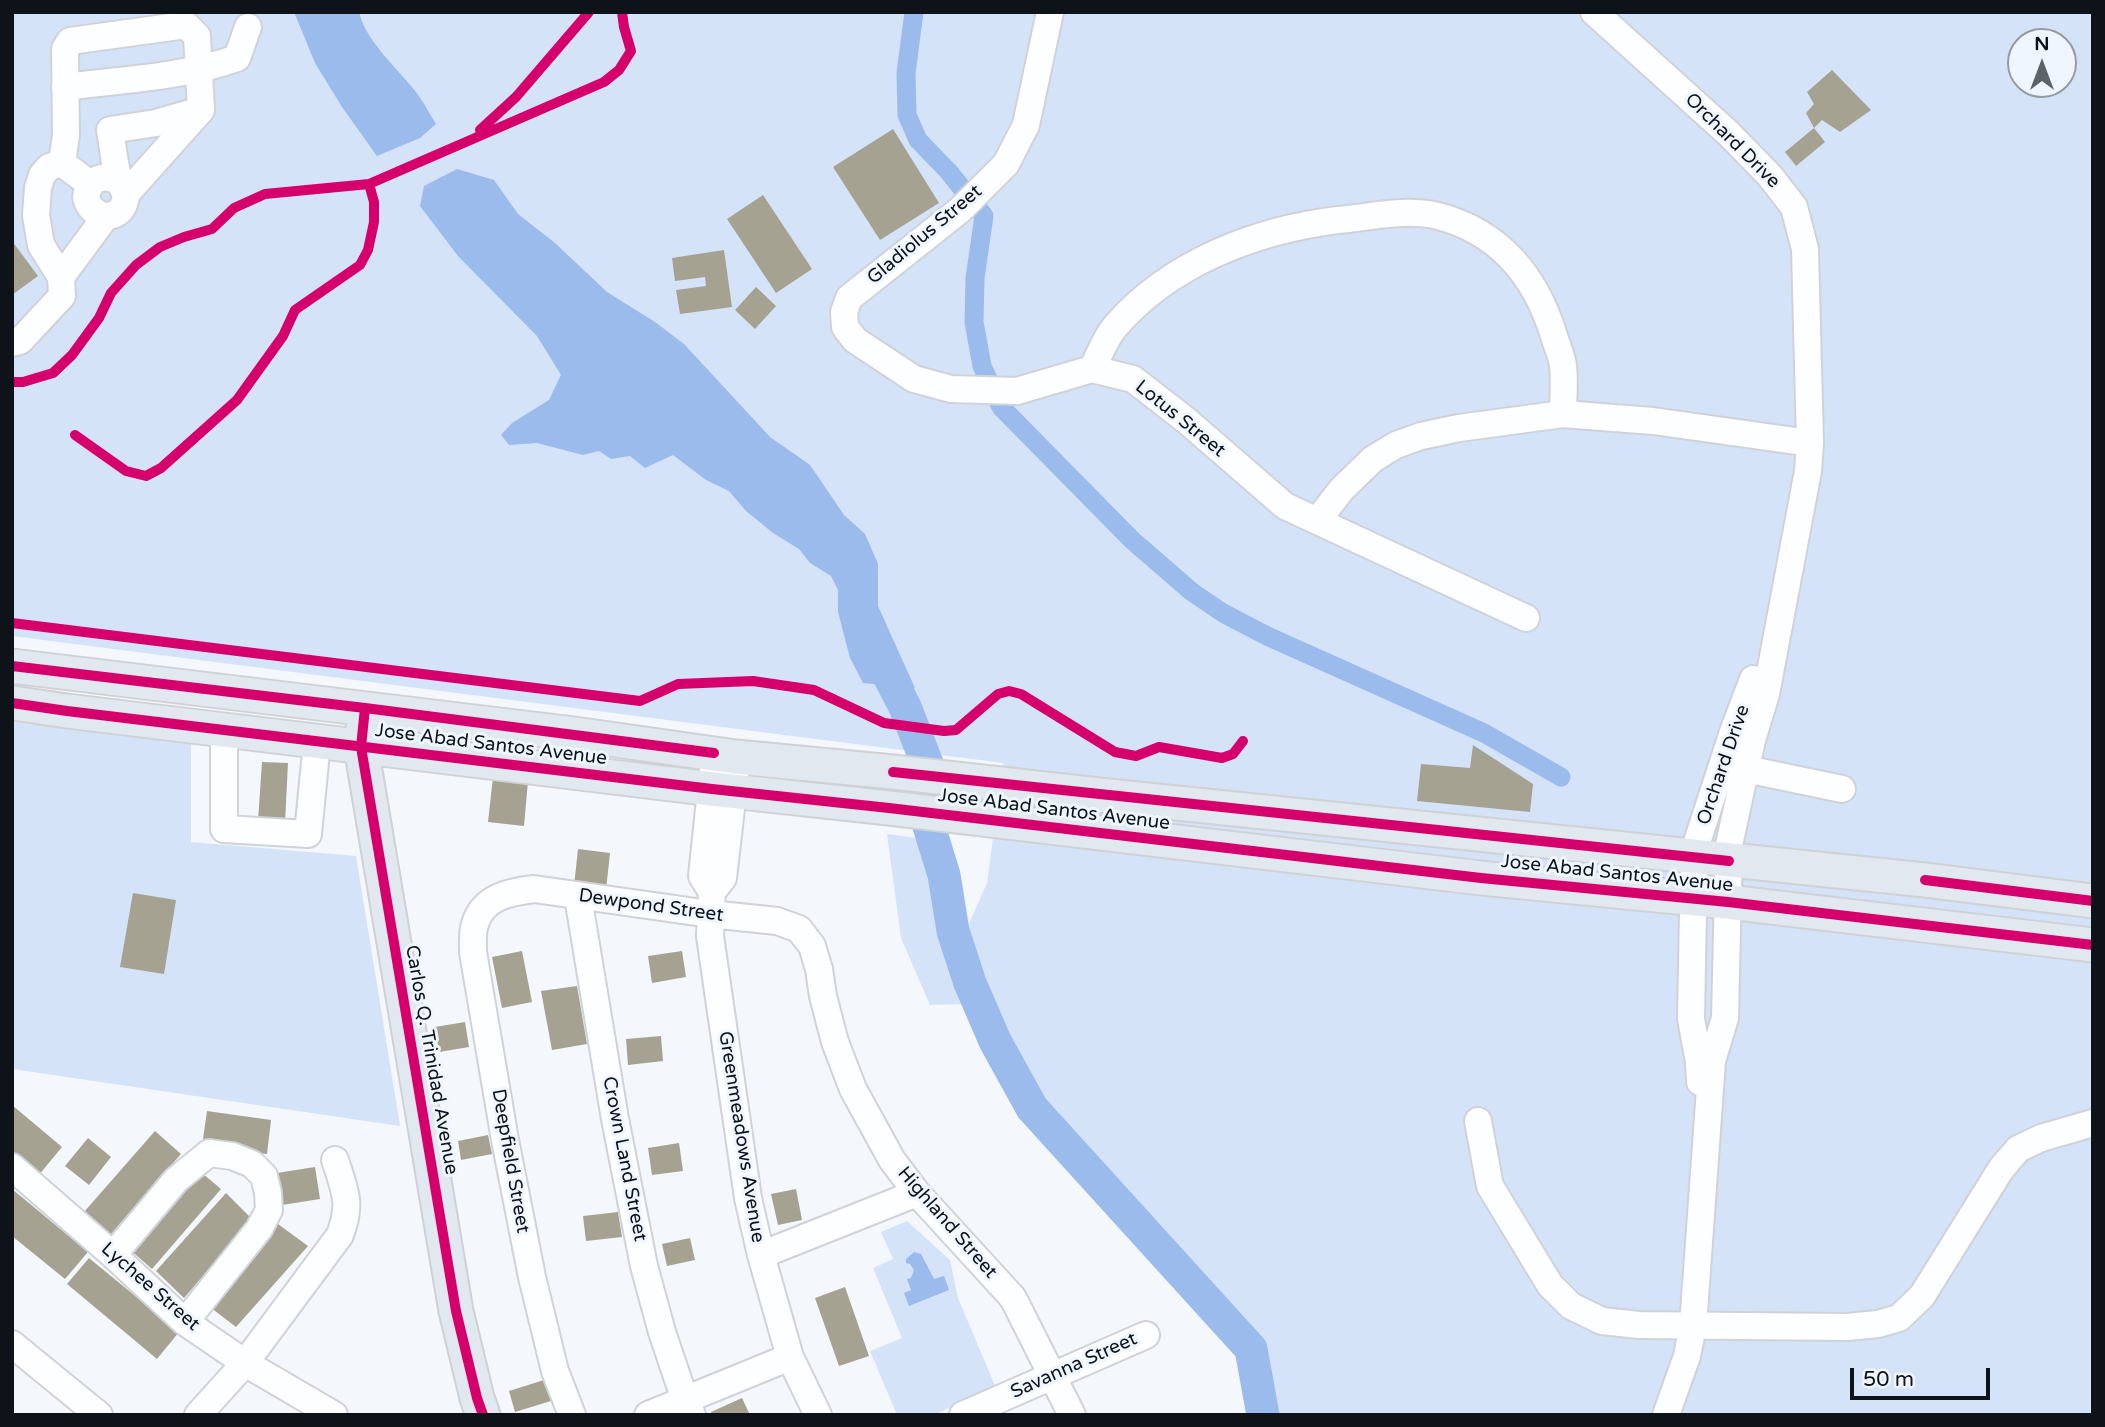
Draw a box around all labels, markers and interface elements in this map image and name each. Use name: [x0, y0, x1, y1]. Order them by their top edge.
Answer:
north arrow: [2007, 28, 2077, 98]
text: N: [2034, 33, 2050, 55]
street label: Orchard Drive: [1680, 89, 1784, 193]
street label: Gladiolus Street: [863, 180, 987, 290]
street label: Lotus Street: [1130, 376, 1230, 462]
street label: Orchard Drive: [1693, 702, 1755, 828]
street label: Jose Abad Santos Avenue: [374, 719, 608, 771]
street label: Jose Abad Santos Avenue: [937, 784, 1171, 836]
street label: Jose Abad Santos Avenue: [1500, 850, 1734, 898]
street label: Dewpond Street: [577, 885, 725, 927]
street label: Carlos Q. Trinidad Avenue: [400, 943, 462, 1177]
street label: Greenmeadows Avenue: [713, 1030, 769, 1244]
street label: Crown Land Street: [597, 1075, 651, 1243]
street label: Deepfield Street: [486, 1087, 534, 1235]
street label: Highland Street: [892, 1162, 1002, 1284]
street label: Lychee Street: [96, 1238, 204, 1336]
street label: Savanna Street: [1007, 1328, 1141, 1404]
scale bar: [1853, 1354, 1993, 1398]
text: 50 m: [1863, 1367, 1914, 1392]

